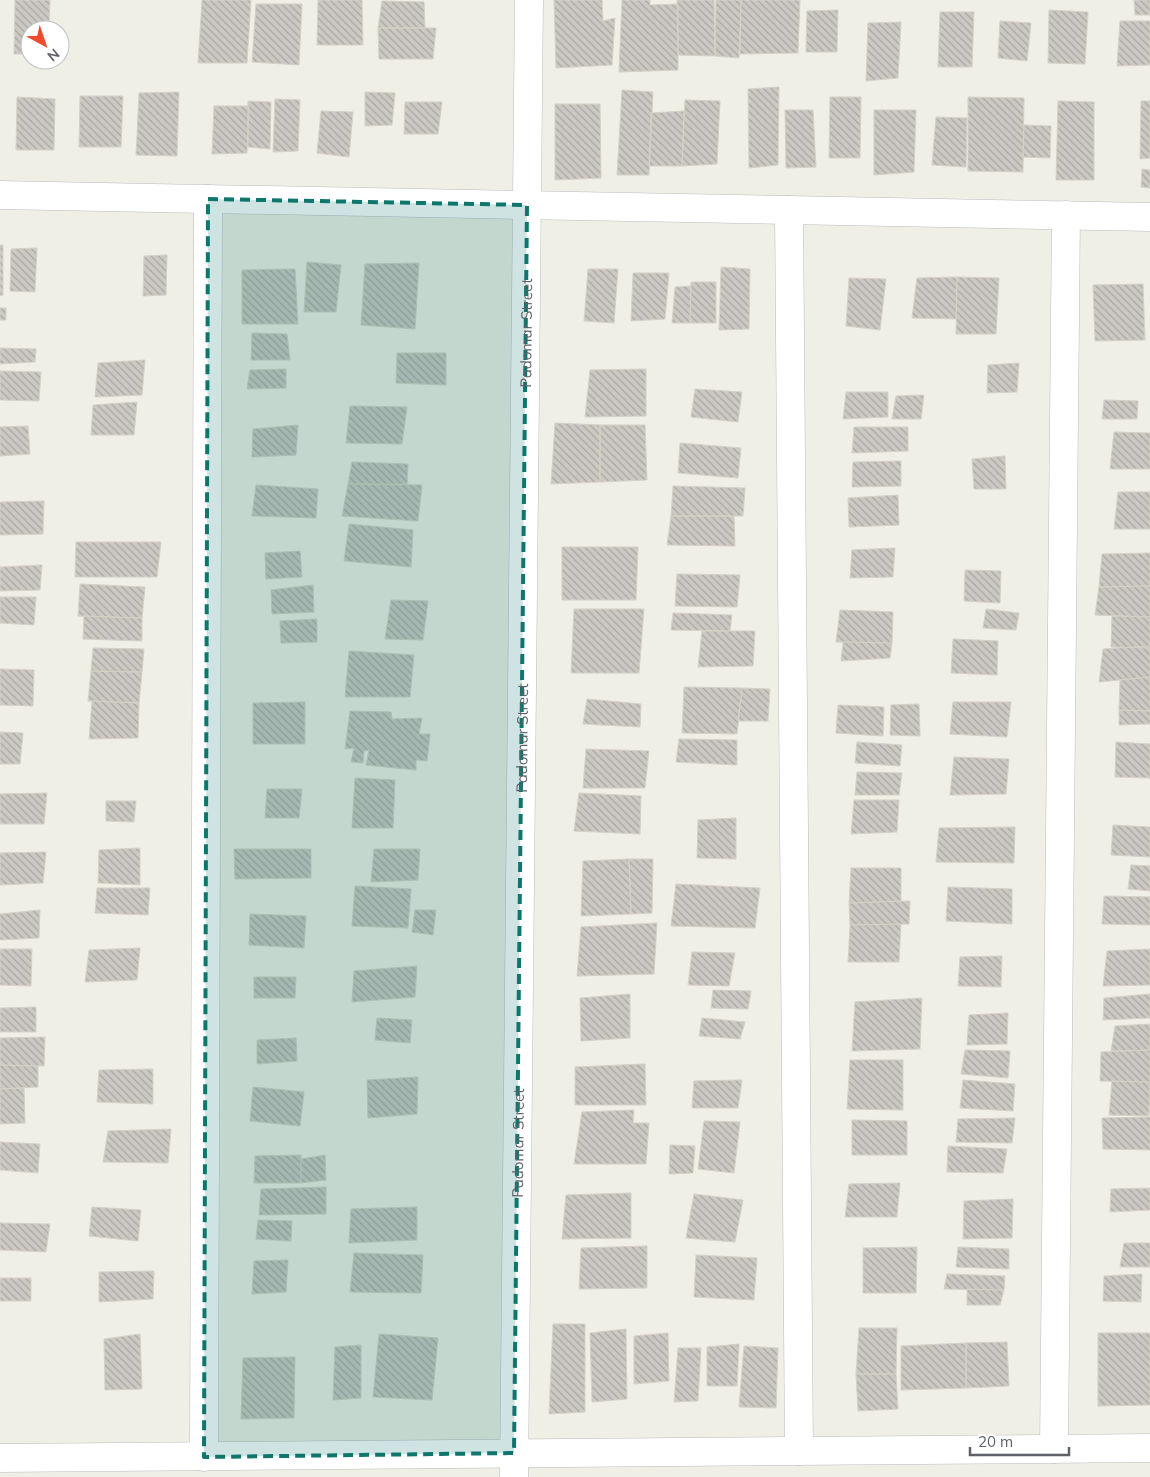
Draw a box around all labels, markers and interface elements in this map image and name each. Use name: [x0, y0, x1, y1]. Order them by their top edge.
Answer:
north arrow: [20, 20, 70, 70]
text: N: [44, 45, 63, 65]
street label: Padomar Street: [516, 278, 536, 388]
street label: Padomar Street: [511, 683, 532, 793]
street label: Padomar Street: [507, 1088, 527, 1198]
scale bar: [970, 1424, 1069, 1456]
text: 20 m: [978, 1432, 1013, 1451]

